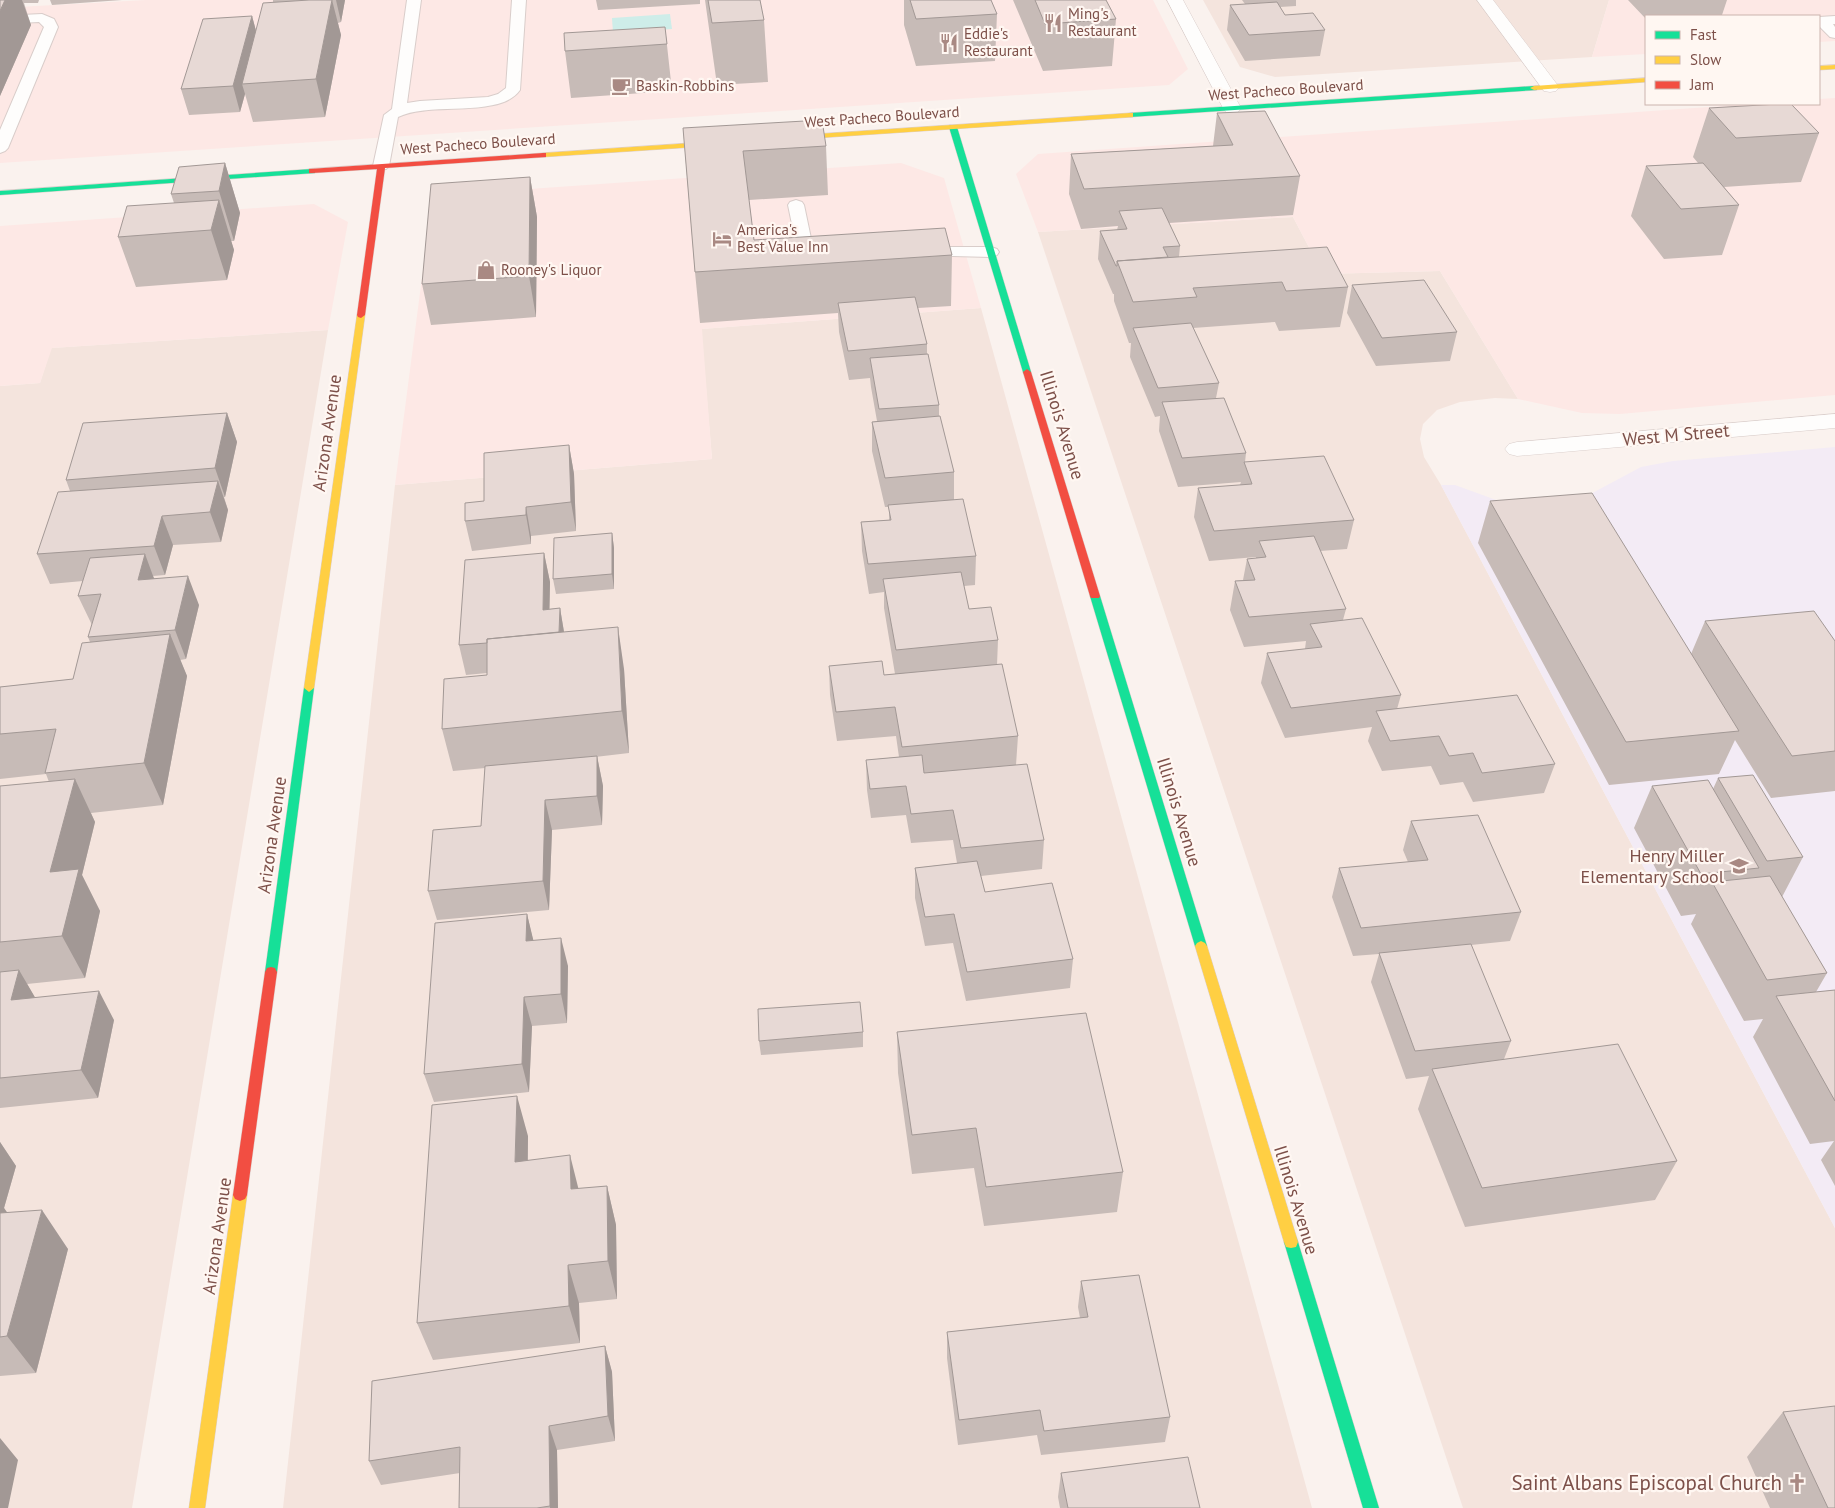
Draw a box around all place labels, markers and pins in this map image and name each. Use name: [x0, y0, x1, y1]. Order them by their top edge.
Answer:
place label: Ming's Restaurant: [1068, 4, 1137, 40]
restaurant icon: Ming's Restaurant: [1042, 12, 1064, 34]
place label: Eddie's Restaurant: [964, 24, 1033, 60]
restaurant icon: Eddie's Restaurant: [938, 32, 960, 54]
cafe icon: Baskin-Robbins: [610, 75, 632, 97]
place label: Baskin-Robbins: [636, 76, 734, 95]
place label: America's Best Value Inn: [737, 220, 828, 256]
hotel icon: America's Best Value Inn: [711, 228, 733, 250]
shop icon: Rooney's Liquor: [475, 259, 497, 281]
place label: Rooney's Liquor: [501, 260, 602, 279]
place label: Henry Miller Elementary School: [1581, 844, 1725, 888]
school or university icon: Henry Miller Elementary School: [1728, 855, 1750, 877]
place label: Saint Albans Episcopal Church: [1511, 1469, 1782, 1496]
church icon: Saint Albans Episcopal Church: [1786, 1472, 1808, 1494]

